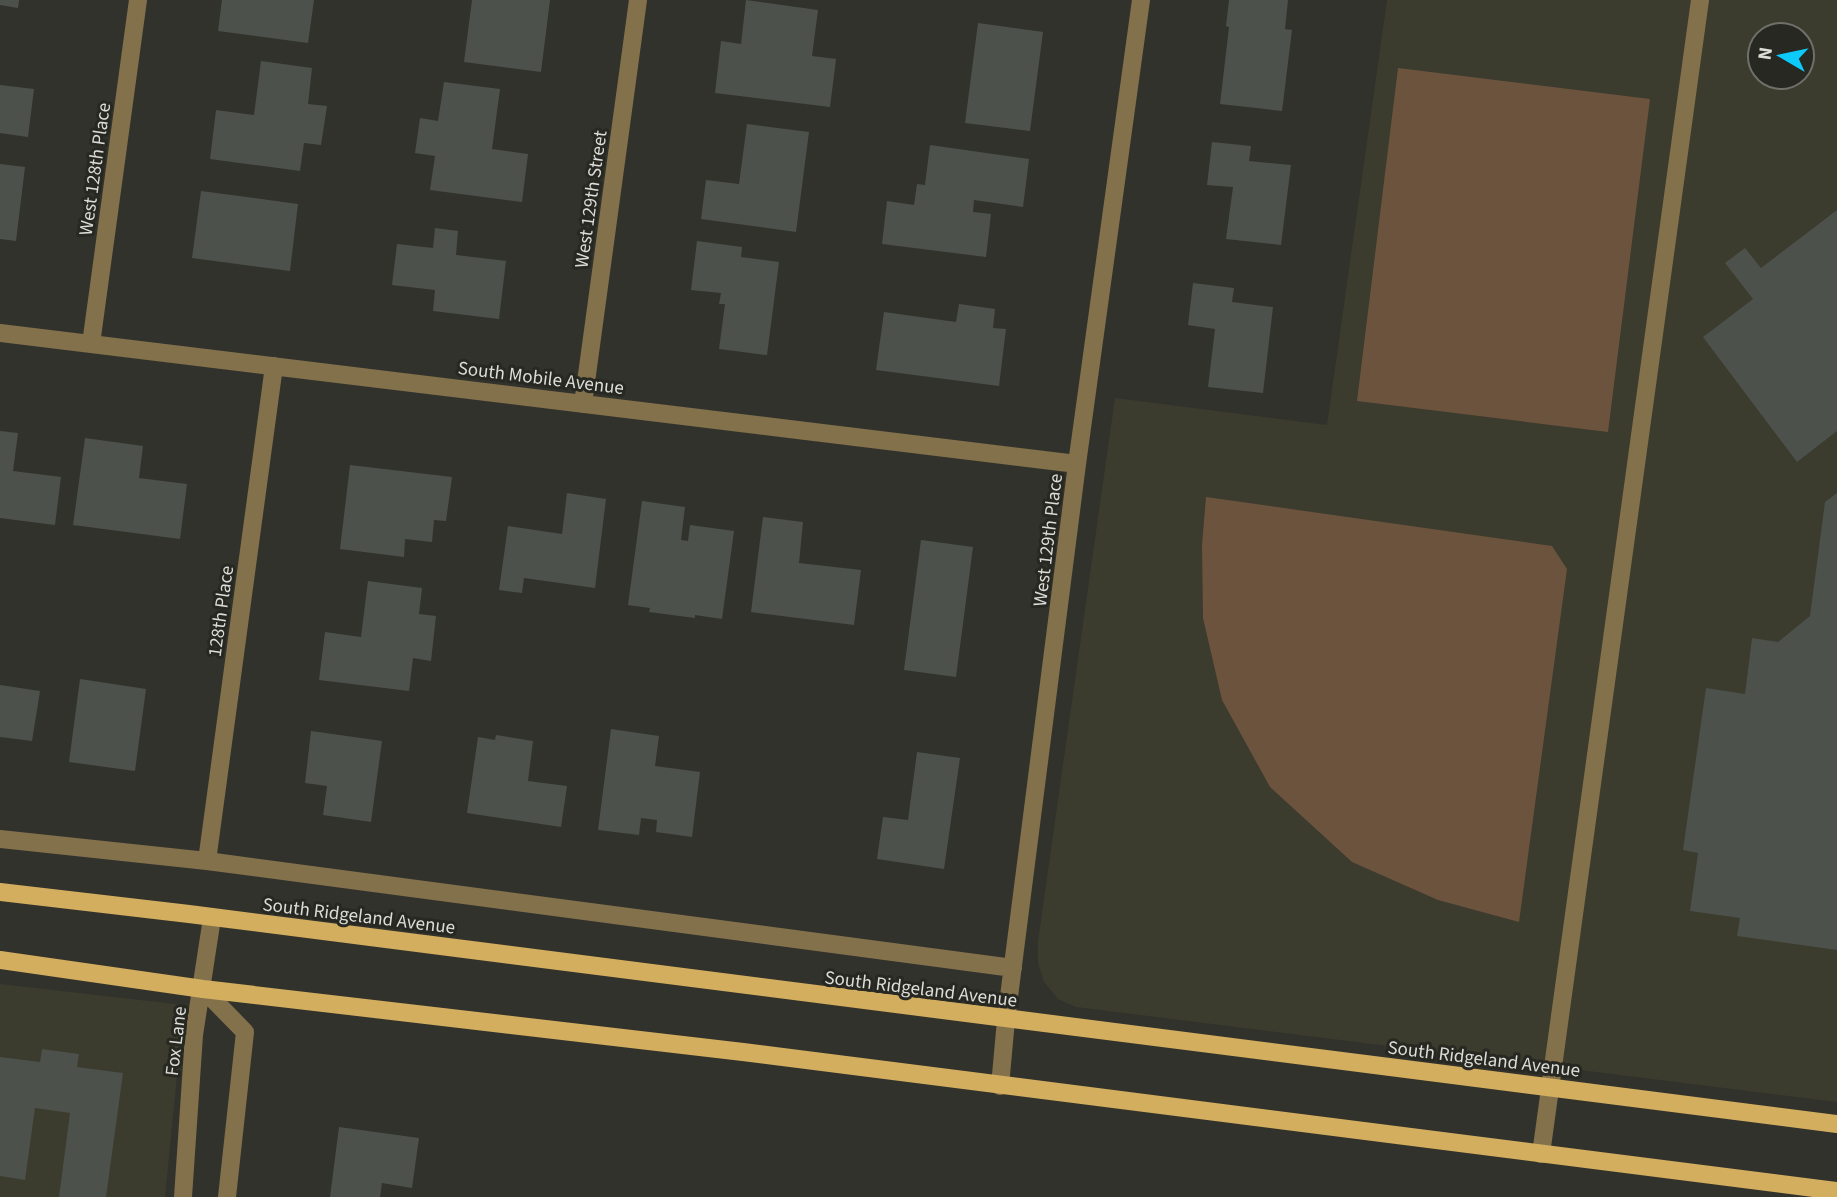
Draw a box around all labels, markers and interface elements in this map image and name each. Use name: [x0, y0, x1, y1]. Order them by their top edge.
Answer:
north arrow: [1746, 21, 1816, 91]
text: N: [1751, 45, 1780, 62]
street label: West 128th Place: [73, 101, 118, 237]
street label: West 129th Street: [568, 128, 615, 270]
street label: South Mobile Avenue: [456, 355, 625, 402]
street label: West 129th Place: [1027, 472, 1070, 608]
street label: 128th Place: [202, 564, 241, 659]
street label: South Ridgeland Avenue: [261, 891, 457, 942]
street label: South Ridgeland Avenue: [823, 964, 1019, 1015]
street label: Fox Lane: [159, 1005, 194, 1078]
street label: South Ridgeland Avenue: [1386, 1034, 1582, 1085]

